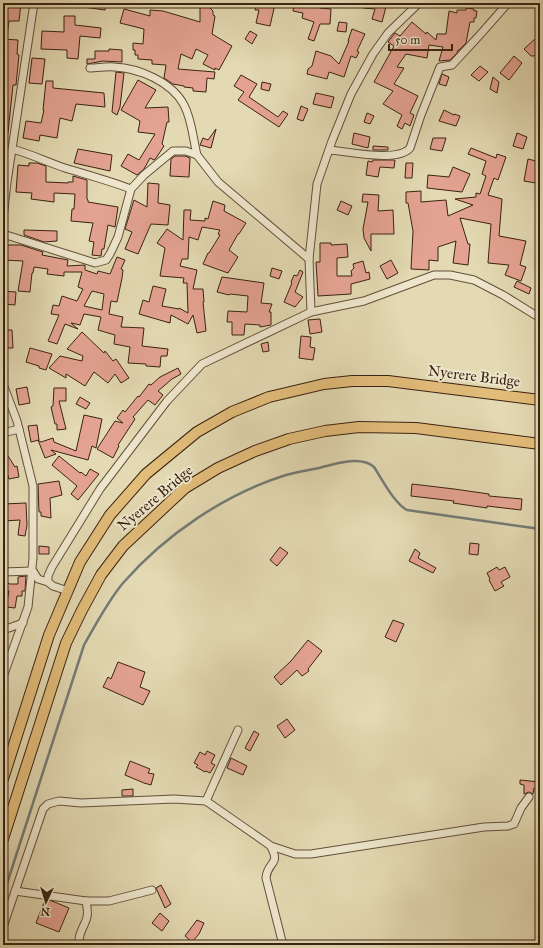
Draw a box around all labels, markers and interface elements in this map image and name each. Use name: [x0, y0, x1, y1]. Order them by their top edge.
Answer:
scale bar: [389, 26, 452, 52]
text: 50 m: [395, 33, 420, 47]
street label: Nyerere Bridge: [427, 361, 521, 391]
street label: Nyerere Bridge: [114, 461, 196, 535]
north arrow: [26, 882, 66, 922]
text: N: [40, 905, 50, 918]

